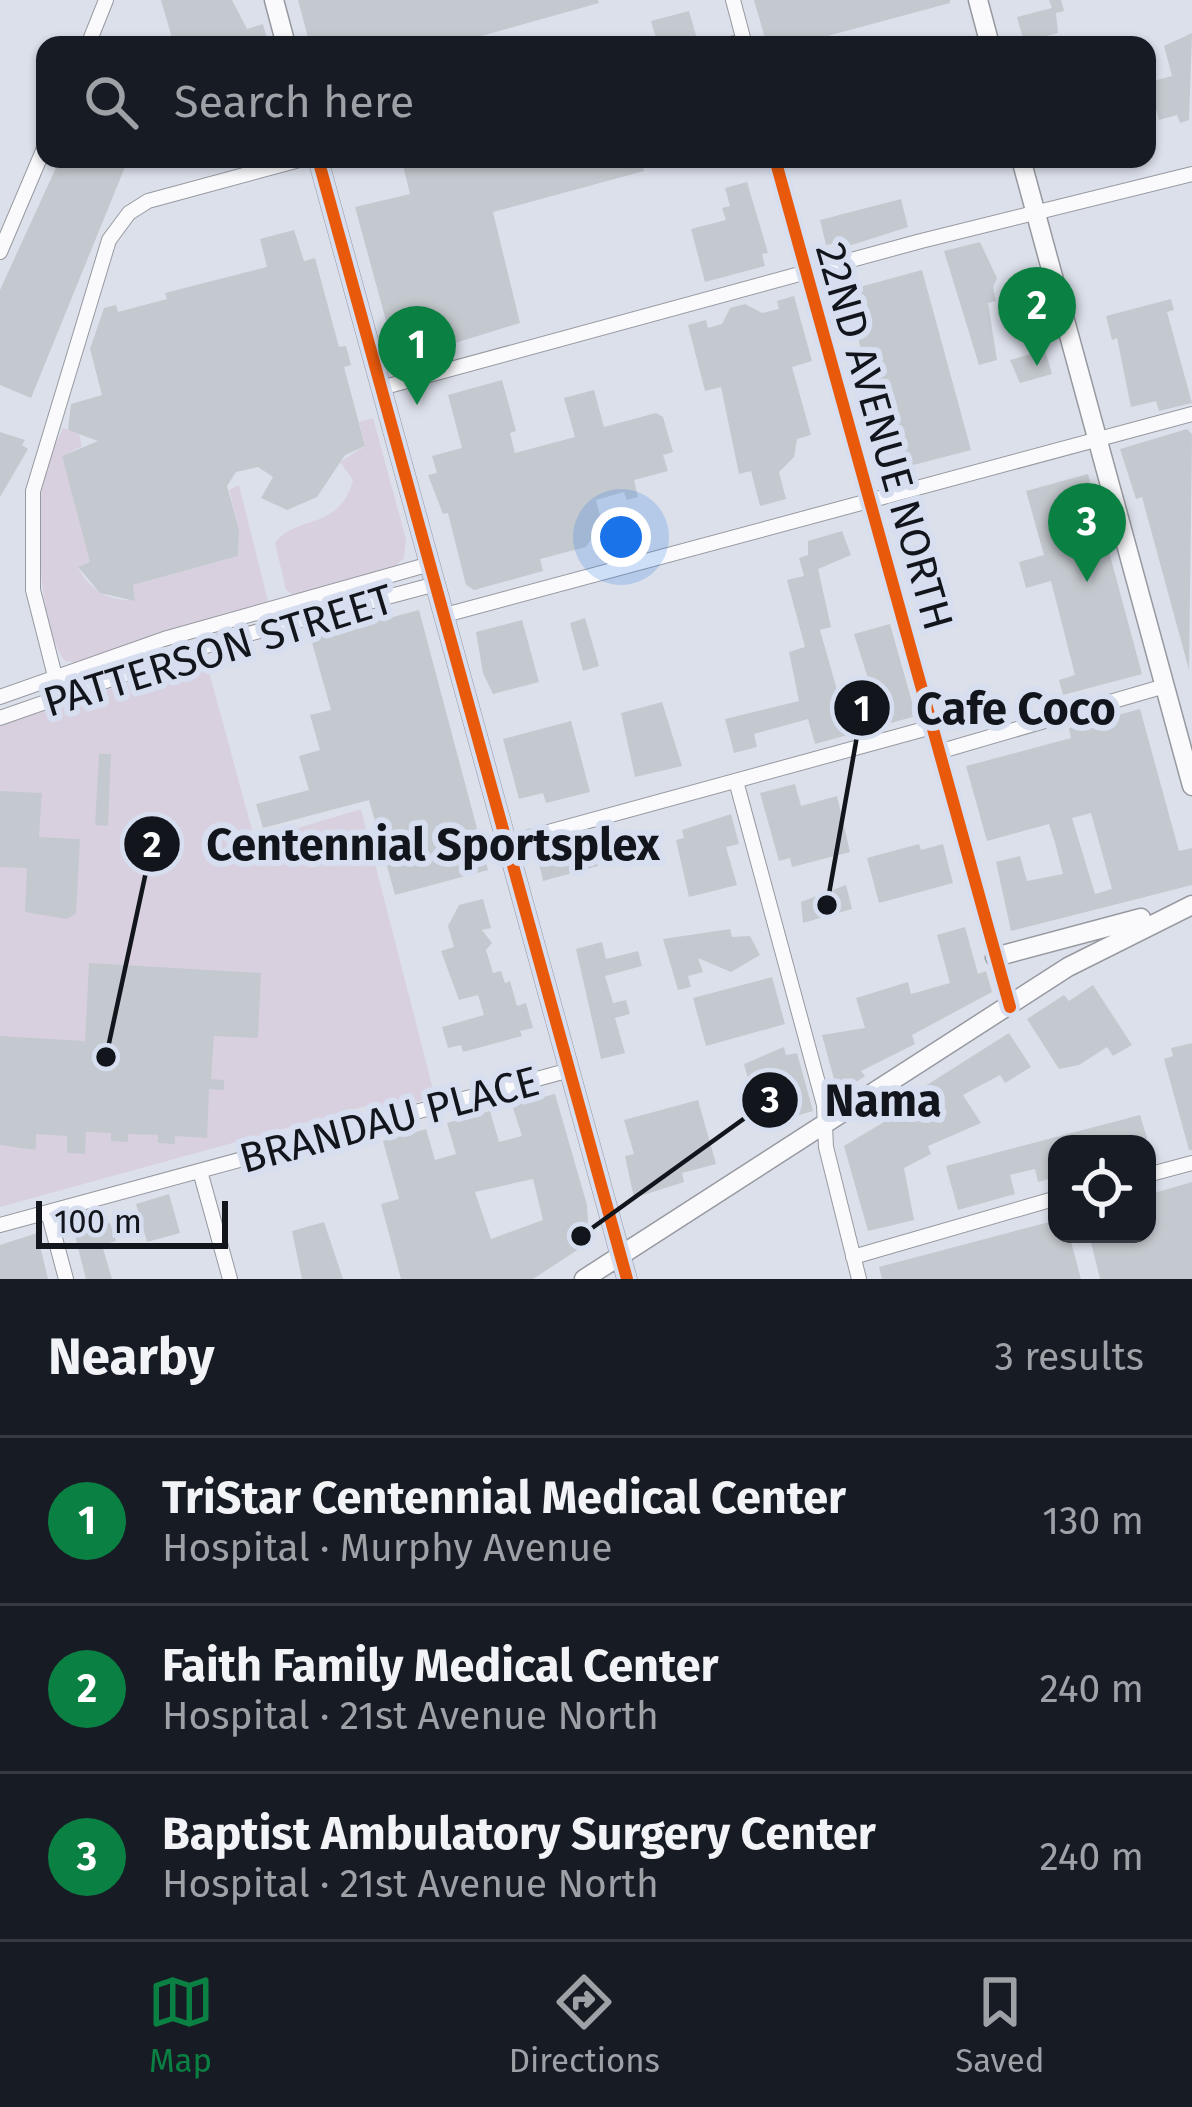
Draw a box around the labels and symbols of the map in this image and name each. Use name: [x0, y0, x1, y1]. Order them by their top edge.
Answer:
street label: 22ND AVENUE NORTH: [805, 237, 963, 636]
pin: 2: [998, 267, 1076, 366]
pin: 1: [378, 306, 456, 405]
pin: 3: [1048, 483, 1126, 582]
your location: [591, 507, 651, 567]
street label: PATTERSON STREET: [38, 574, 399, 728]
callout: Cafe Coco: [832, 668, 1139, 749]
text: Cafe Coco: [916, 682, 1116, 736]
text: 1: [854, 687, 870, 731]
callout: Centennial Sportsplex: [122, 804, 684, 885]
text: Centennial Sportsplex: [206, 818, 661, 872]
text: 2: [143, 823, 161, 867]
street label: BRANDAU PLACE: [234, 1056, 544, 1184]
callout: Nama: [740, 1059, 965, 1140]
text: Nama: [824, 1074, 942, 1128]
text: 3: [760, 1078, 779, 1122]
scale bar: [36, 1195, 228, 1248]

